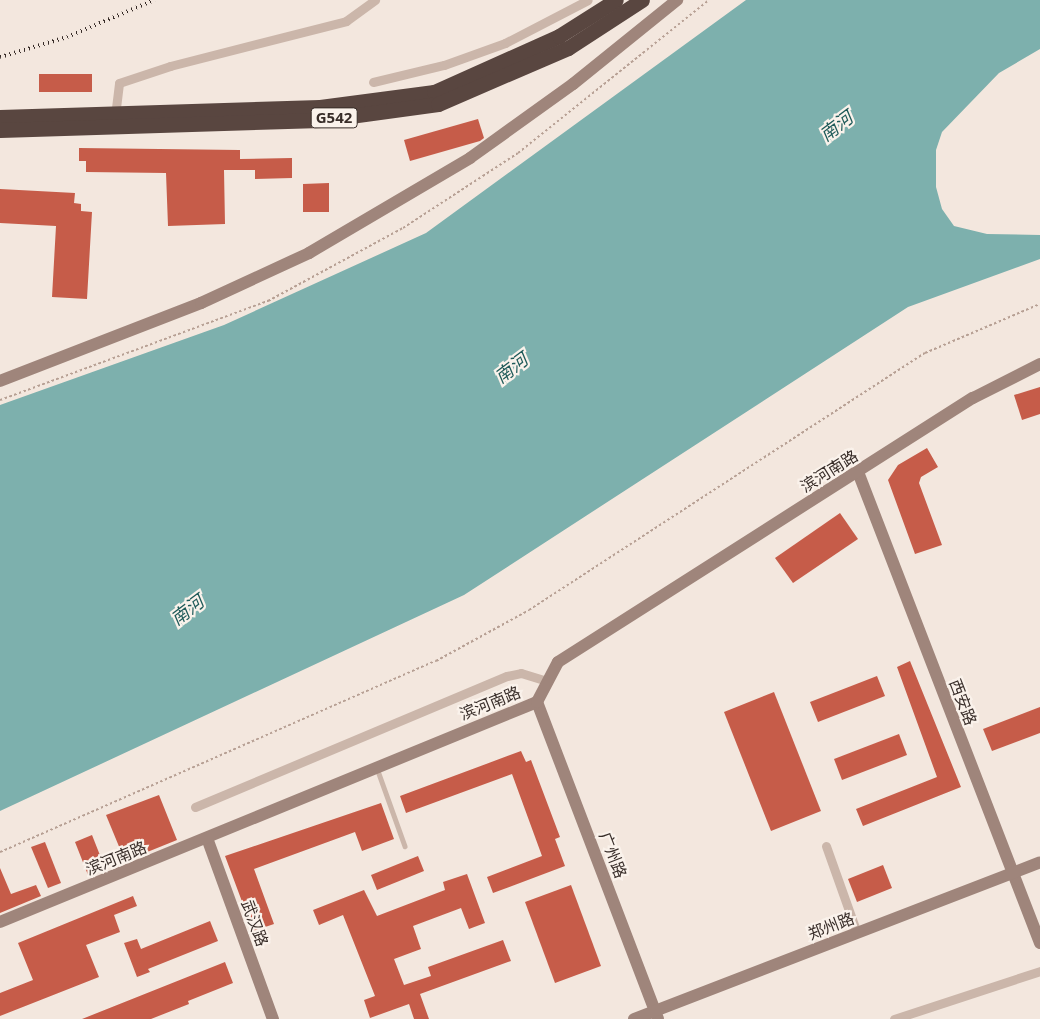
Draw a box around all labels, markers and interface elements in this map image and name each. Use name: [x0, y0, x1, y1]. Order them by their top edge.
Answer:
road number: G542: [310, 106, 358, 130]
water label: 南河: [815, 107, 857, 145]
water label: 南河: [490, 349, 532, 387]
street label: 滨河南路: [797, 446, 861, 496]
water label: 南河: [166, 591, 208, 629]
street label: 西安路: [945, 676, 981, 728]
street label: 滨河南路: [457, 682, 523, 724]
street label: 广州路: [595, 829, 631, 881]
street label: 滨河南路: [83, 837, 149, 879]
street label: 武汉路: [238, 897, 272, 949]
street label: 郑州路: [805, 908, 857, 944]

